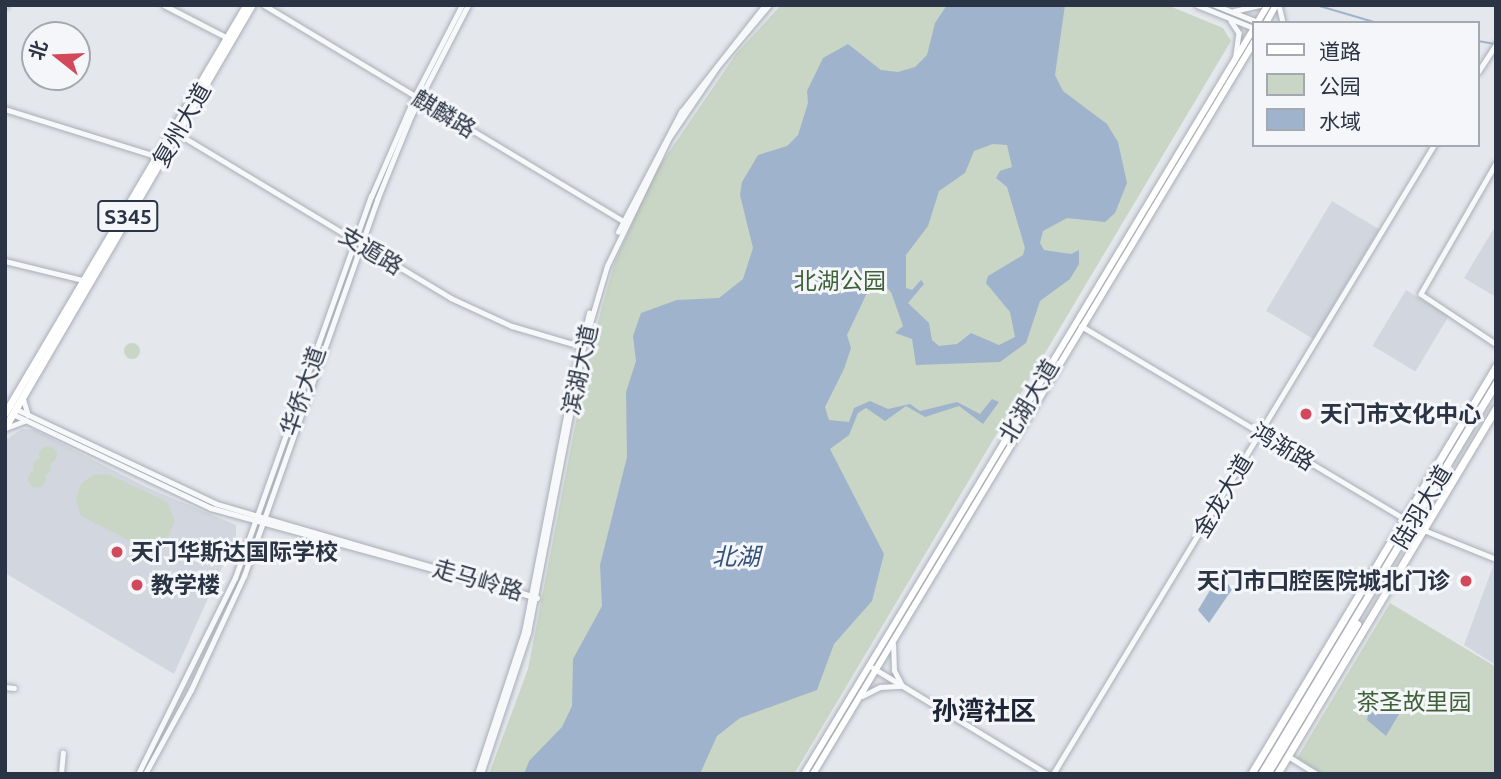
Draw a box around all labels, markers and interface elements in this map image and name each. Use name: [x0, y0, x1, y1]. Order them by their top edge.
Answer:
north arrow: [21, 21, 91, 91]
legend: [1252, 21, 1480, 147]
text: 北: [25, 38, 51, 63]
text: 道路: [1319, 39, 1361, 63]
text: 公园: [1319, 74, 1361, 98]
street label: 复州大道: [147, 78, 217, 172]
street label: 麒麟路: [407, 84, 481, 144]
text: 水域: [1319, 109, 1361, 133]
road number: S345: [96, 198, 160, 234]
street label: 支遁路: [334, 221, 408, 281]
park label: 北湖公园: [794, 267, 886, 295]
street label: 滨湖大道: [557, 322, 603, 418]
street label: 华侨大道: [275, 343, 331, 439]
street label: 北湖大道: [993, 354, 1065, 448]
place label: 天门市文化中心: [1320, 400, 1481, 428]
marker: 天门市文化中心: [1298, 406, 1314, 422]
street label: 鸿渐路: [1246, 417, 1320, 477]
street label: 金龙大道: [1187, 449, 1259, 543]
street label: 陆羽大道: [1386, 460, 1458, 554]
place label: 天门华斯达国际学校: [131, 538, 338, 566]
water label: 北湖: [712, 543, 760, 571]
marker: 天门华斯达国际学校: [109, 544, 125, 560]
street label: 走马岭路: [430, 554, 526, 606]
place label: 天门市口腔医院城北门诊: [1197, 567, 1450, 595]
place label: 教学楼: [151, 571, 220, 599]
marker: 天门市口腔医院城北门诊: [1456, 571, 1476, 591]
marker: 教学楼: [129, 577, 145, 593]
park label: 茶圣故里园: [1357, 688, 1471, 716]
district label: 孙湾社区: [932, 695, 1036, 727]

